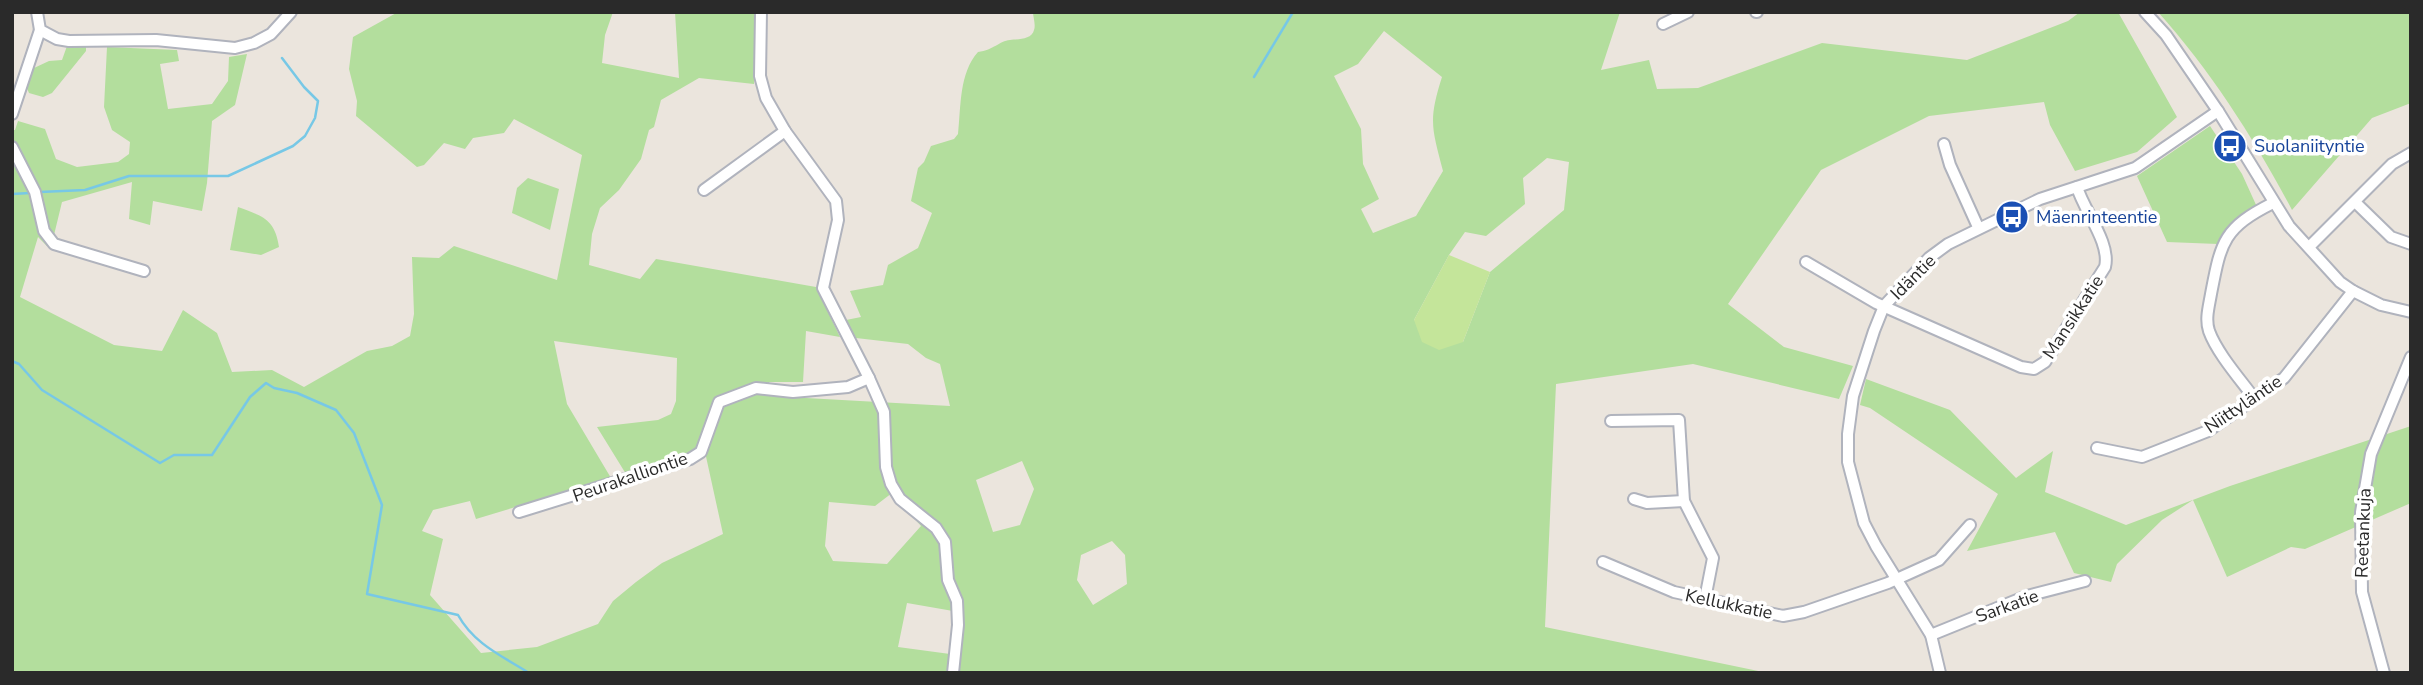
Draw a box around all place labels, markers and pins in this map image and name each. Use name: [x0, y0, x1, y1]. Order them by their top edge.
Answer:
bus stop icon: Suolaniityntie: [2211, 127, 2249, 165]
place label: Suolaniityntie: [2254, 134, 2365, 158]
bus stop icon: Mäenrinteentie: [1993, 198, 2031, 236]
place label: Mäenrinteentie: [2036, 205, 2157, 229]

